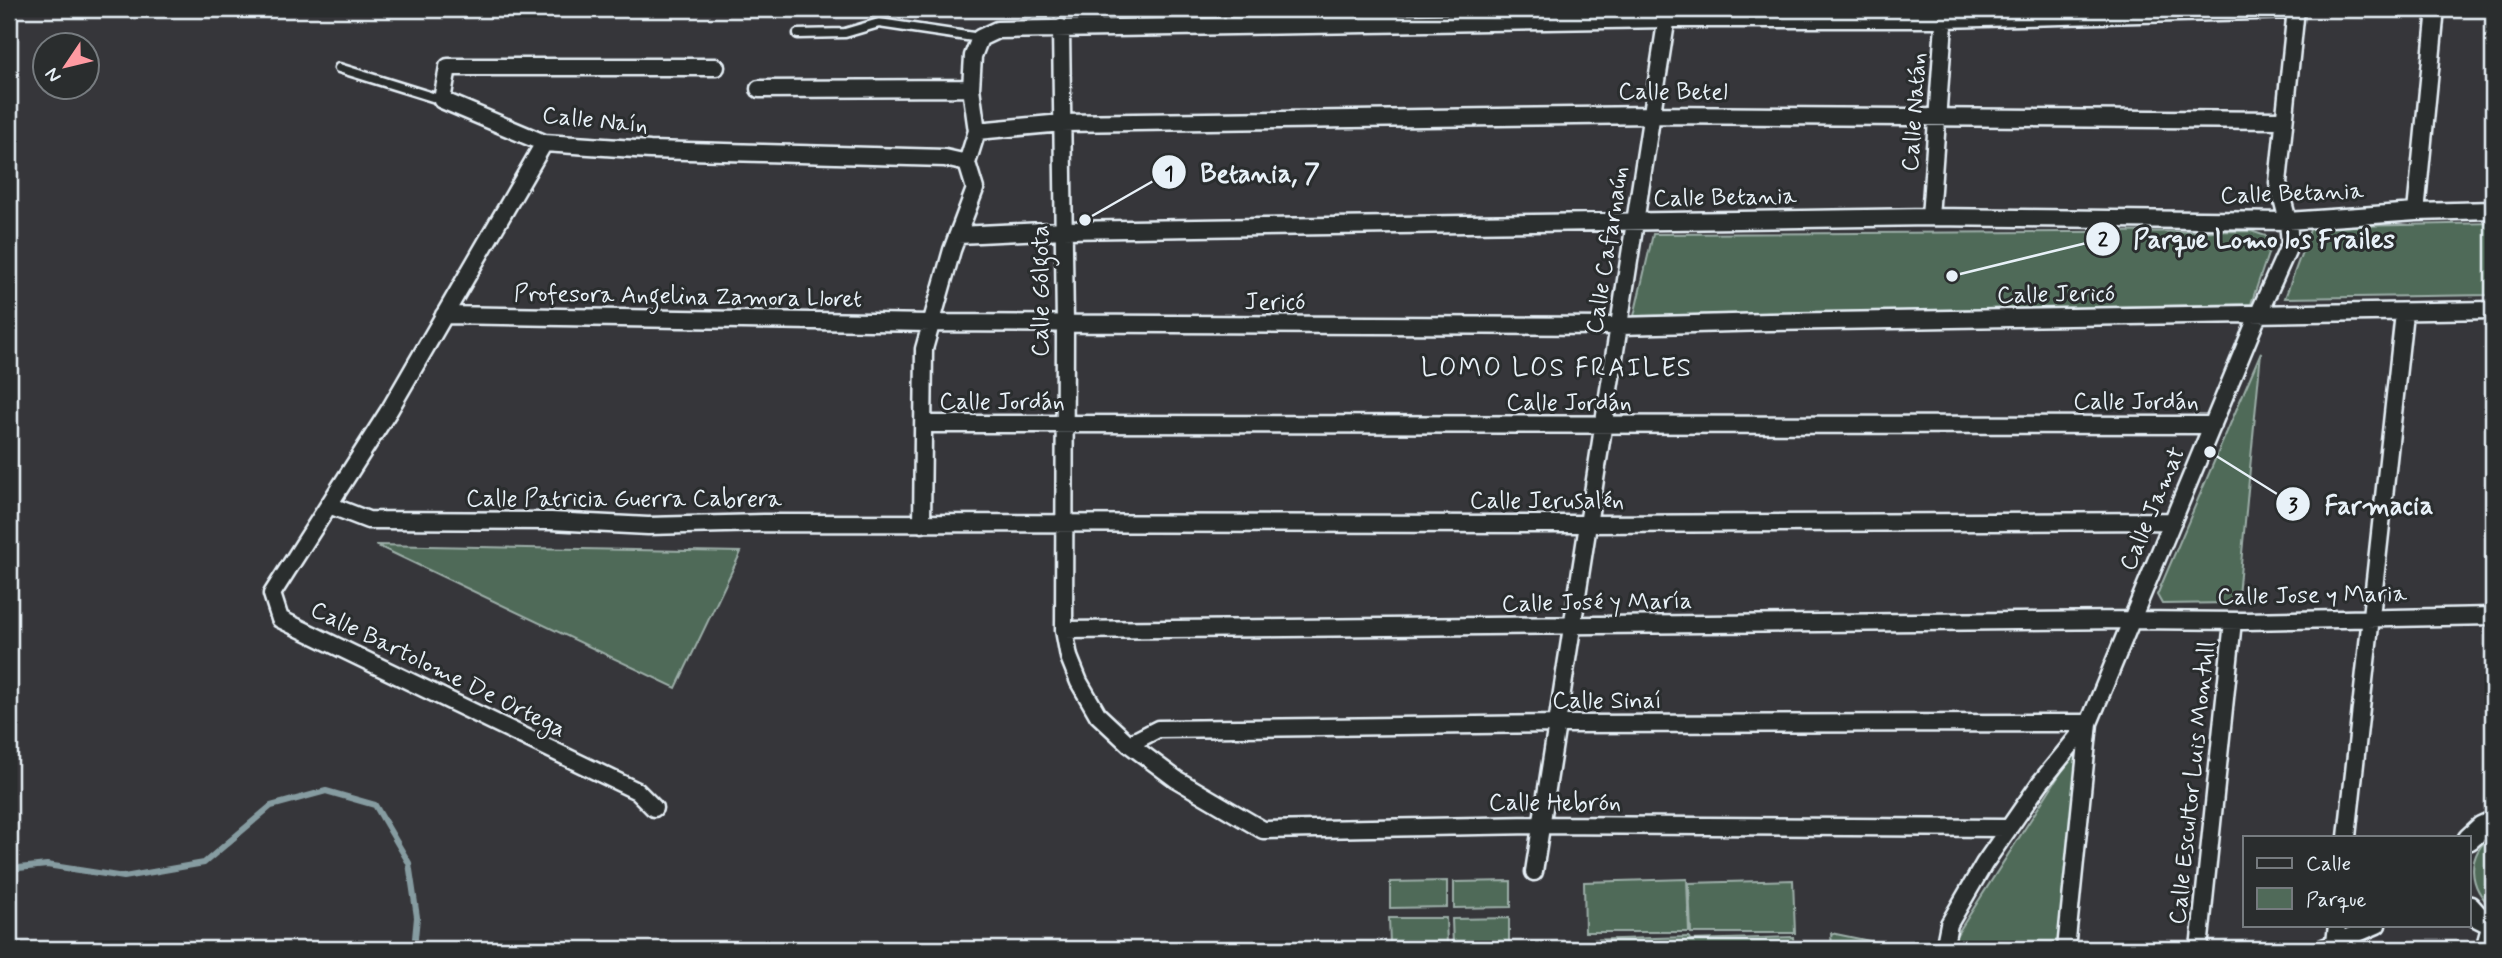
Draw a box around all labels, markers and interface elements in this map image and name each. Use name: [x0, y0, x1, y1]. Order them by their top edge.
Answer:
north arrow: [32, 32, 102, 102]
street label: Calle Natán: [1895, 51, 1935, 173]
text: N: [39, 63, 67, 87]
street label: Calle Betel: [1618, 77, 1728, 108]
street label: Calle Naín: [540, 100, 650, 142]
callout: Betania, 7: [1151, 149, 1334, 196]
text: Betania, 7: [1200, 158, 1320, 192]
text: 1: [1164, 160, 1174, 188]
street label: Calle Cafarnaún: [1579, 164, 1637, 336]
street label: Calle Betania: [2220, 176, 2365, 212]
street label: Calle Betania: [1653, 181, 1798, 215]
callout: Parque Lomo los Frailes: [2085, 215, 2409, 262]
text: Parque Lomo los Frailes: [2133, 224, 2395, 258]
street label: Calle Gólgota: [1026, 225, 1060, 357]
text: 2: [2098, 226, 2109, 254]
street label: Profesora Angelina Zamora Lloret: [514, 278, 862, 319]
street label: Calle Jericó: [1997, 278, 2115, 312]
street label: Jericó: [1245, 287, 1305, 318]
district label: LOMO LOS FRAILES: [1421, 352, 1693, 386]
street label: Calle Jordán: [939, 387, 1065, 418]
street label: Calle Jordán: [2073, 387, 2199, 418]
street label: Calle Jordán: [1506, 388, 1632, 419]
street label: Calle Jamat: [2113, 442, 2193, 576]
callout: Farmacia: [2275, 481, 2447, 528]
street label: Calle Patricia Guerra Cabrera: [466, 484, 783, 515]
street label: Calle Jerusalén: [1470, 486, 1624, 517]
text: Farmacia: [2325, 490, 2433, 524]
text: 3: [2288, 492, 2298, 520]
street label: Calle Jose y Maria: [2217, 579, 2408, 613]
street label: Calle José y María: [1501, 586, 1693, 620]
street label: Calle Bartolome De Ortega: [304, 594, 571, 747]
street label: Calle Escultor Luis Montull: [2163, 640, 2223, 926]
street label: Calle Sinaí: [1552, 686, 1662, 717]
street label: Calle Hebrón: [1489, 788, 1621, 819]
legend: [2243, 836, 2470, 926]
text: Calle: [2306, 850, 2351, 878]
text: Parque: [2306, 886, 2367, 914]

